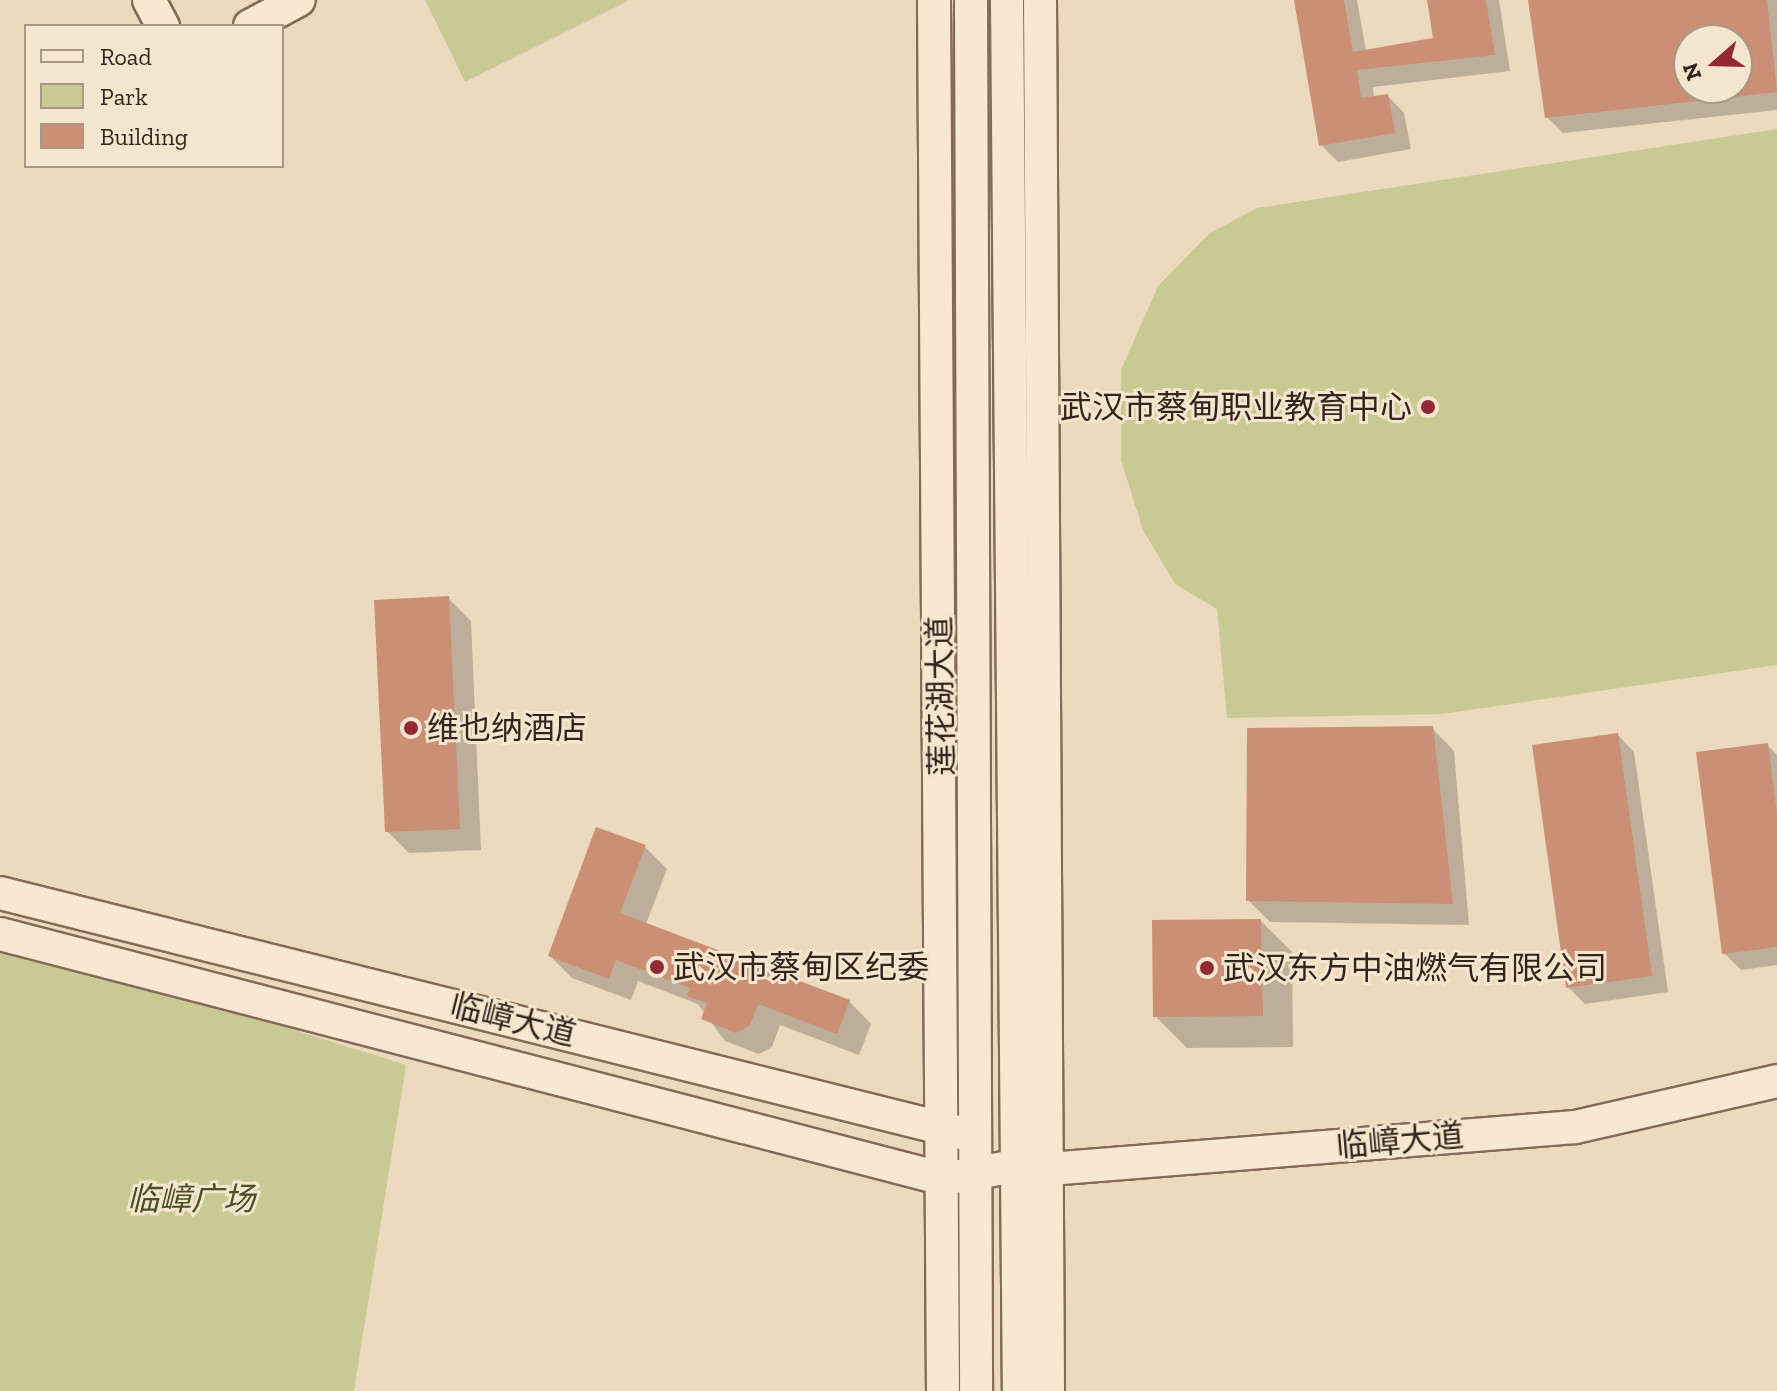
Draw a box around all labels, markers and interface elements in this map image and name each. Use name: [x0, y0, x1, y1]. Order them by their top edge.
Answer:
legend: [24, 24, 284, 168]
north arrow: [1673, 24, 1753, 104]
text: Road: [100, 42, 152, 71]
text: N: [1676, 59, 1707, 84]
text: Park: [100, 82, 148, 111]
text: Building: [100, 122, 188, 151]
place label: 武汉市蔡甸职业教育中心: [1060, 388, 1412, 426]
marker: 武汉市蔡甸职业教育中心: [1419, 398, 1437, 416]
street label: 莲花湖大道: [920, 616, 962, 776]
place label: 维也纳酒店: [427, 709, 587, 747]
marker: 维也纳酒店: [402, 719, 420, 737]
place label: 武汉市蔡甸区纪委: [673, 948, 929, 986]
place label: 武汉东方中油燃气有限公司: [1223, 949, 1607, 987]
marker: 武汉市蔡甸区纪委: [648, 958, 666, 976]
marker: 武汉东方中油燃气有限公司: [1198, 959, 1216, 977]
street label: 临嶂大道: [446, 986, 580, 1054]
street label: 临嶂大道: [1335, 1116, 1465, 1166]
park label: 临嶂广场: [127, 1180, 255, 1218]

